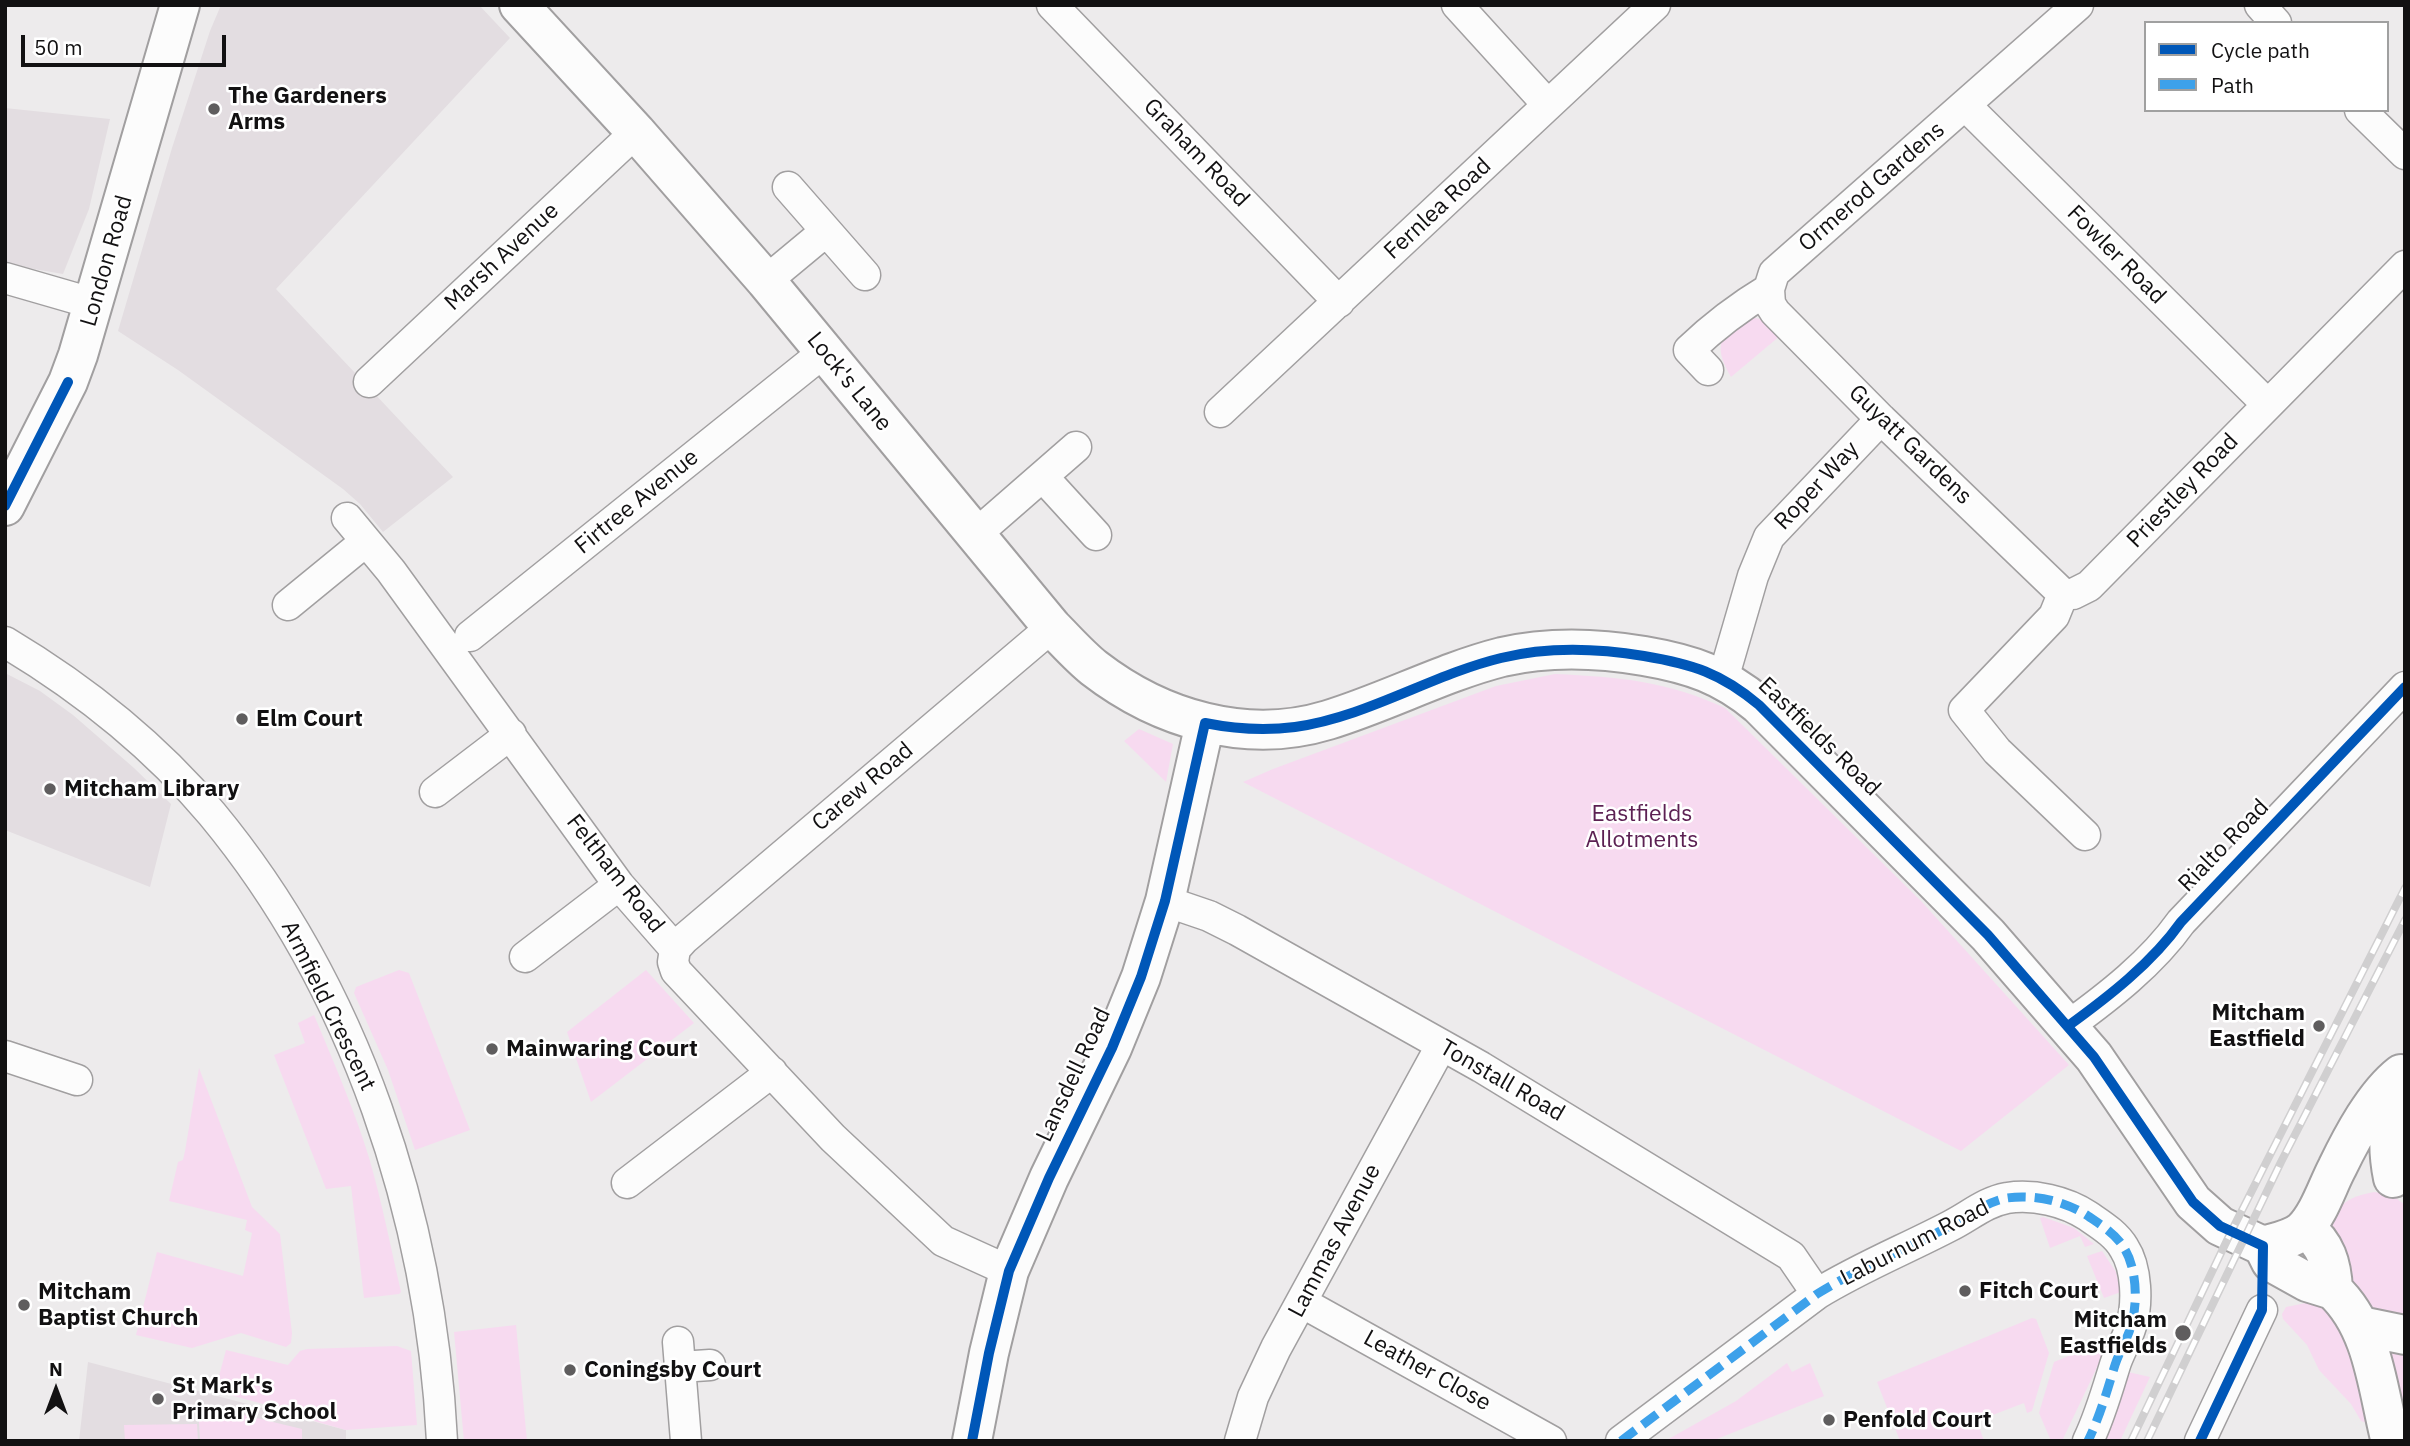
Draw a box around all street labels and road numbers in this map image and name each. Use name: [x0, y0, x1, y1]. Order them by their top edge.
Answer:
street label: Graham Road: [1137, 93, 1255, 213]
street label: Ormerod Gardens: [1793, 116, 1951, 258]
street label: Fernlea Road: [1379, 153, 1497, 265]
street label: London Road: [75, 192, 139, 330]
street label: Marsh Avenue: [439, 197, 565, 317]
street label: Fowler Road: [2061, 200, 2171, 310]
street label: Lock's Lane: [801, 327, 897, 437]
street label: Guyatt Gardens: [1843, 379, 1977, 511]
street label: Priestley Road: [2122, 428, 2244, 554]
street label: Roper Way: [1769, 436, 1865, 536]
street label: Firtree Avenue: [570, 444, 704, 560]
street label: Eastfields Road: [1752, 672, 1886, 802]
street label: Carew Road: [807, 737, 919, 837]
street label: Rialto Road: [2173, 794, 2275, 898]
street label: Feltham Road: [560, 809, 670, 939]
street label: Armfield Crescent: [275, 917, 381, 1095]
street label: Lansdell Road: [1031, 1004, 1117, 1146]
street label: Tonstall Road: [1435, 1034, 1569, 1128]
street label: Lammas Avenue: [1283, 1160, 1387, 1322]
street label: Laburnum Road: [1836, 1194, 1994, 1292]
street label: Leather Close: [1359, 1325, 1495, 1417]

